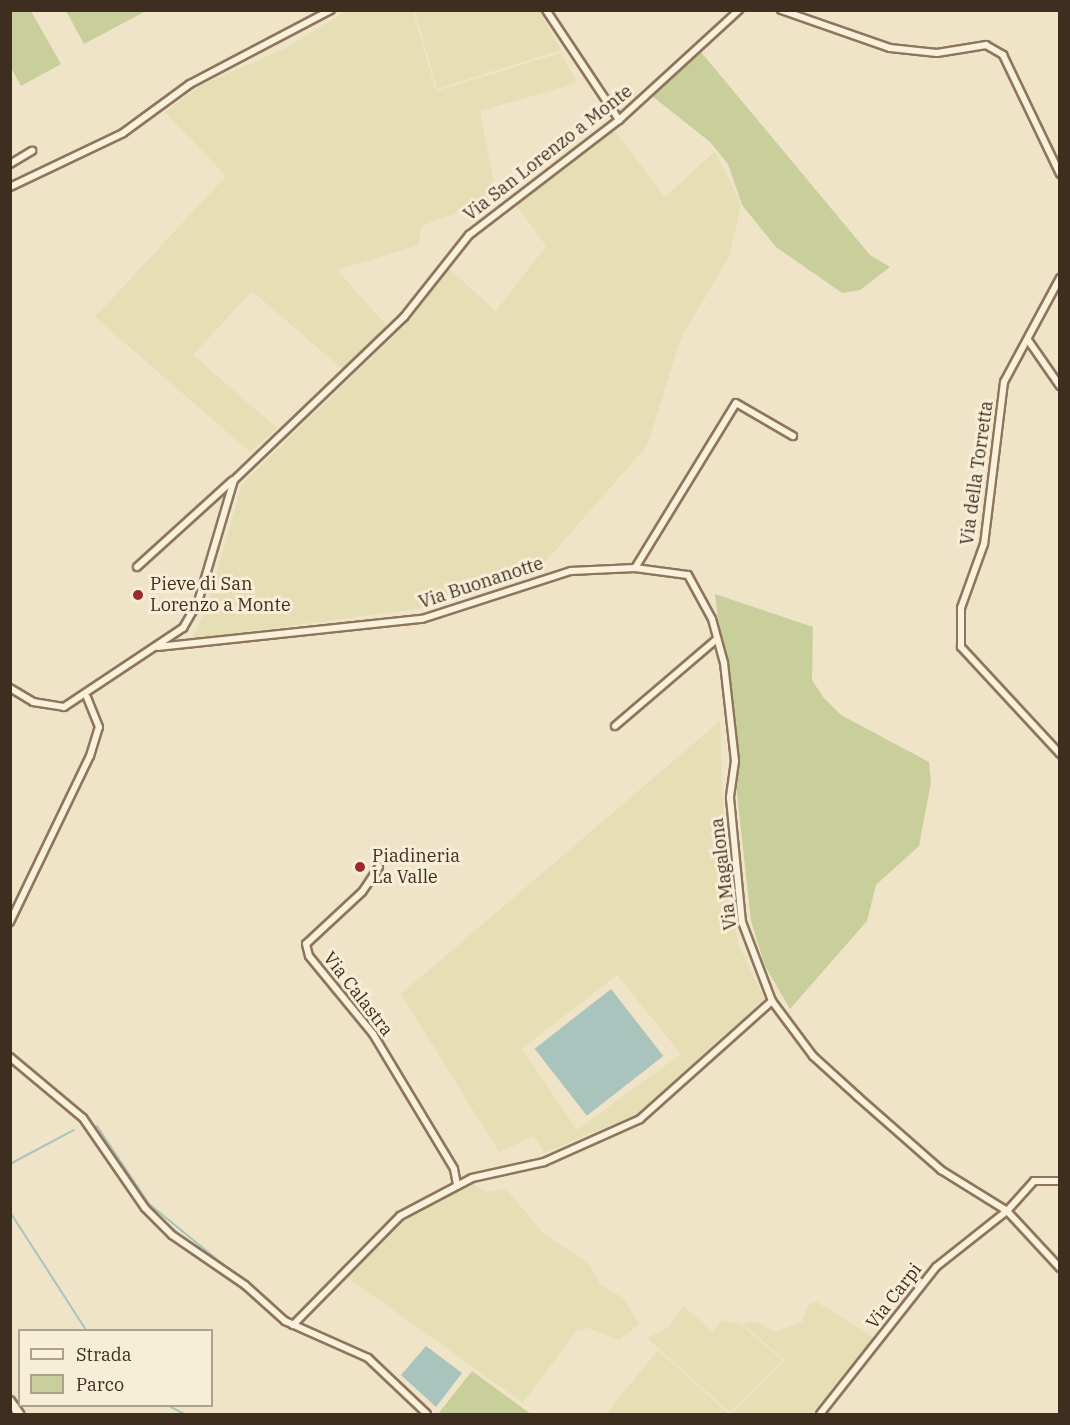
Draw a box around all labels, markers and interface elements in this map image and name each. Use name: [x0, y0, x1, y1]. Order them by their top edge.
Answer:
street label: Via San Lorenzo a Monte: [459, 80, 637, 226]
street label: Via della Torretta: [956, 399, 998, 547]
street label: Via Buonanotte: [416, 553, 546, 613]
place label: Pieve di San Lorenzo a Monte: [150, 574, 291, 616]
marker: Pieve di San Lorenzo a Monte: [131, 588, 145, 602]
street label: Via Magalona: [706, 817, 742, 931]
place label: Piadineria La Valle: [372, 846, 460, 888]
marker: Piadineria La Valle: [353, 860, 367, 874]
street label: Via Calastra: [319, 948, 397, 1040]
street label: Via Carpi: [862, 1259, 926, 1333]
legend: [18, 1329, 213, 1407]
text: Strada: [76, 1343, 132, 1366]
text: Parco: [76, 1373, 124, 1396]

